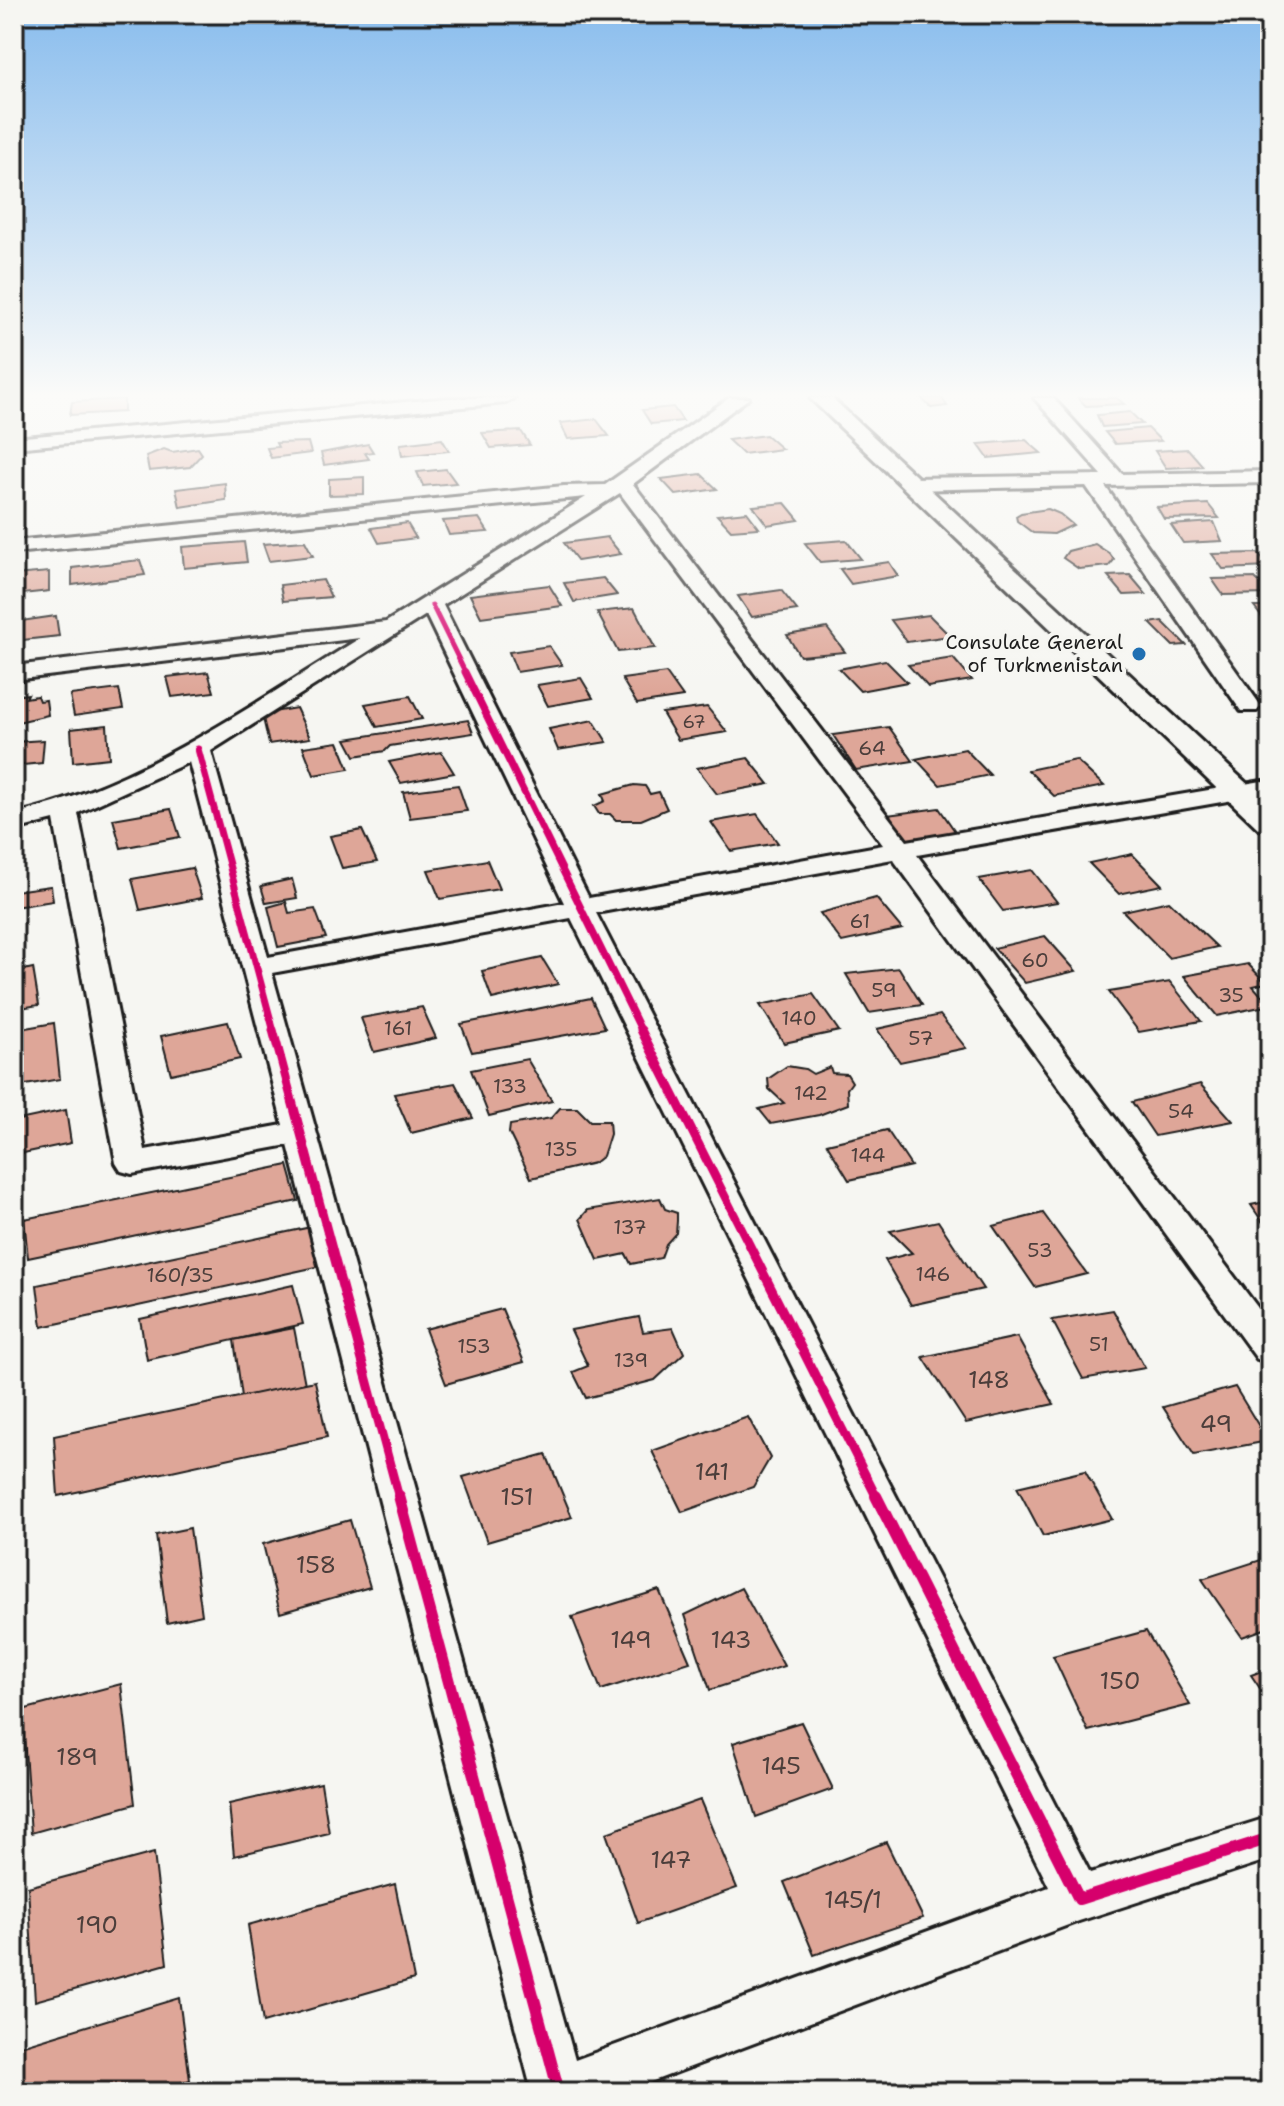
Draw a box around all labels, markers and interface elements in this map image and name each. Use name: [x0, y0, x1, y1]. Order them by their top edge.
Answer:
place label: Consulate General of Turkmenistan: [945, 629, 1123, 678]
marker: Consulate General of Turkmenistan: [1130, 645, 1148, 663]
house number: 67: [682, 710, 706, 734]
house number: 64: [858, 735, 886, 761]
house number: 61: [850, 908, 870, 934]
house number: 60: [1021, 947, 1049, 973]
house number: 59: [871, 977, 897, 1003]
house number: 35: [1218, 982, 1244, 1008]
house number: 140: [781, 1005, 817, 1031]
house number: 161: [384, 1015, 412, 1041]
house number: 57: [908, 1025, 934, 1051]
house number: 133: [493, 1073, 527, 1099]
house number: 142: [794, 1080, 828, 1106]
house number: 54: [1168, 1098, 1194, 1124]
house number: 135: [544, 1136, 578, 1162]
house number: 144: [851, 1142, 885, 1168]
house number: 137: [613, 1214, 647, 1240]
house number: 53: [1027, 1237, 1053, 1263]
house number: 146: [915, 1261, 951, 1287]
house number: 160/35: [146, 1262, 214, 1288]
house number: 51: [1089, 1331, 1109, 1357]
house number: 153: [457, 1333, 491, 1359]
house number: 139: [614, 1347, 648, 1373]
house number: 148: [968, 1364, 1010, 1396]
house number: 49: [1200, 1408, 1232, 1440]
house number: 141: [695, 1456, 729, 1488]
house number: 151: [500, 1481, 534, 1513]
house number: 158: [296, 1549, 336, 1581]
house number: 149: [610, 1624, 652, 1656]
house number: 143: [711, 1624, 751, 1656]
house number: 150: [1100, 1665, 1140, 1697]
house number: 189: [56, 1741, 98, 1773]
house number: 145: [761, 1750, 801, 1782]
house number: 147: [651, 1844, 691, 1876]
house number: 145/1: [824, 1884, 882, 1916]
house number: 190: [76, 1909, 118, 1941]

